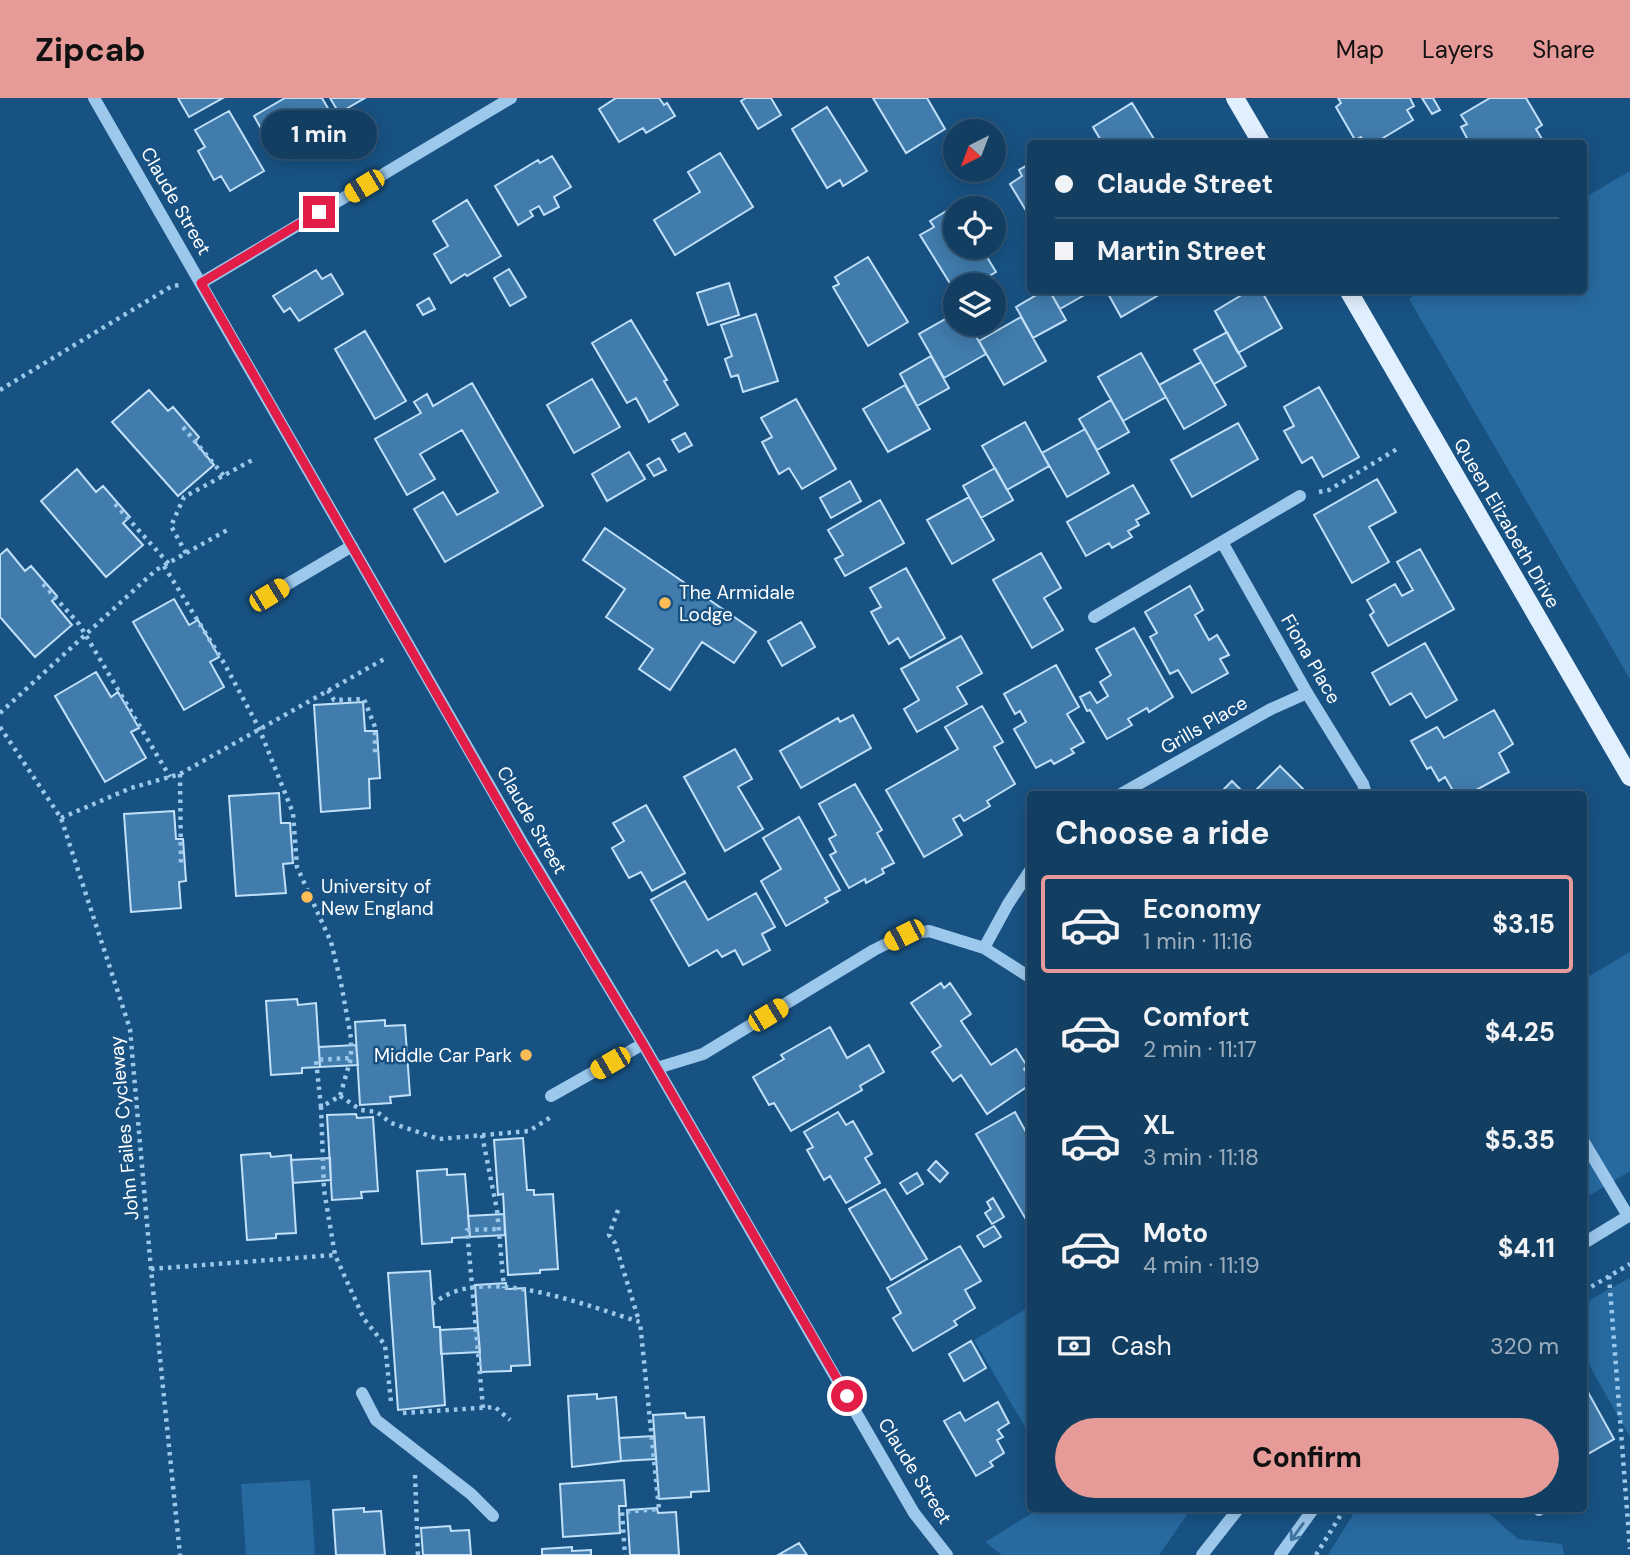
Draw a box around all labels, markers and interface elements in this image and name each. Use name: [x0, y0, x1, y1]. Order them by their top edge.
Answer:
text: Zipcab: [35, 28, 146, 71]
text: Map: [1336, 34, 1384, 65]
text: Layers: [1422, 34, 1494, 65]
text: Share: [1532, 34, 1595, 65]
callout: 1 min: [261, 110, 377, 159]
text: 1 min: [291, 119, 347, 149]
north arrow: [943, 119, 1006, 182]
map controls: [943, 119, 1006, 336]
street label: Claude Street: [135, 142, 217, 260]
car: [341, 166, 388, 206]
text: Claude Street: [1097, 167, 1273, 201]
route end: [303, 196, 335, 228]
button: locate: [943, 196, 1006, 259]
text: Martin Street: [1097, 234, 1266, 268]
button: layers: [943, 273, 1006, 336]
street label: Queen Elizabeth Drive: [1448, 433, 1566, 613]
car: [246, 575, 293, 615]
place label: The Armidale Lodge: [679, 580, 795, 627]
marker: The Armidale Lodge: [657, 595, 673, 611]
street label: Fiona Place: [1275, 610, 1347, 708]
street label: Grills Place: [1156, 690, 1252, 760]
street label: Claude Street: [491, 761, 573, 879]
text: Choose a ride: [1055, 812, 1270, 854]
place label: University of New England: [321, 874, 434, 921]
marker: University of New England: [299, 889, 315, 905]
text: Economy: [1143, 892, 1261, 926]
icon: car: [1059, 893, 1122, 956]
text: $3.15: [1492, 907, 1555, 941]
car: [881, 916, 928, 954]
text: 1 min · 11:16: [1143, 926, 1253, 956]
car: [745, 995, 792, 1035]
text: Comfort: [1143, 1000, 1249, 1034]
icon: car: [1059, 1001, 1122, 1064]
text: $4.25: [1485, 1015, 1555, 1049]
street label: John Failes Cycleway: [103, 1034, 145, 1221]
text: 2 min · 11:17: [1143, 1034, 1257, 1064]
place label: Middle Car Park: [374, 1043, 512, 1068]
car: [587, 1043, 634, 1083]
marker: Middle Car Park: [518, 1047, 534, 1063]
text: XL: [1143, 1108, 1175, 1142]
icon: car: [1059, 1109, 1122, 1172]
text: $5.35: [1485, 1123, 1555, 1157]
text: 3 min · 11:18: [1143, 1142, 1259, 1172]
text: Moto: [1143, 1216, 1208, 1250]
icon: car: [1059, 1217, 1122, 1280]
text: $4.11: [1498, 1231, 1555, 1265]
text: 4 min · 11:19: [1143, 1250, 1260, 1280]
icon: cash: [1055, 1327, 1093, 1365]
text: Cash: [1111, 1329, 1172, 1363]
text: 320 m: [1490, 1331, 1559, 1361]
route start: [831, 1380, 863, 1412]
street label: Claude Street: [872, 1413, 958, 1529]
button: Confirm: [1055, 1418, 1559, 1498]
one-way arrow: [1290, 1522, 1304, 1541]

